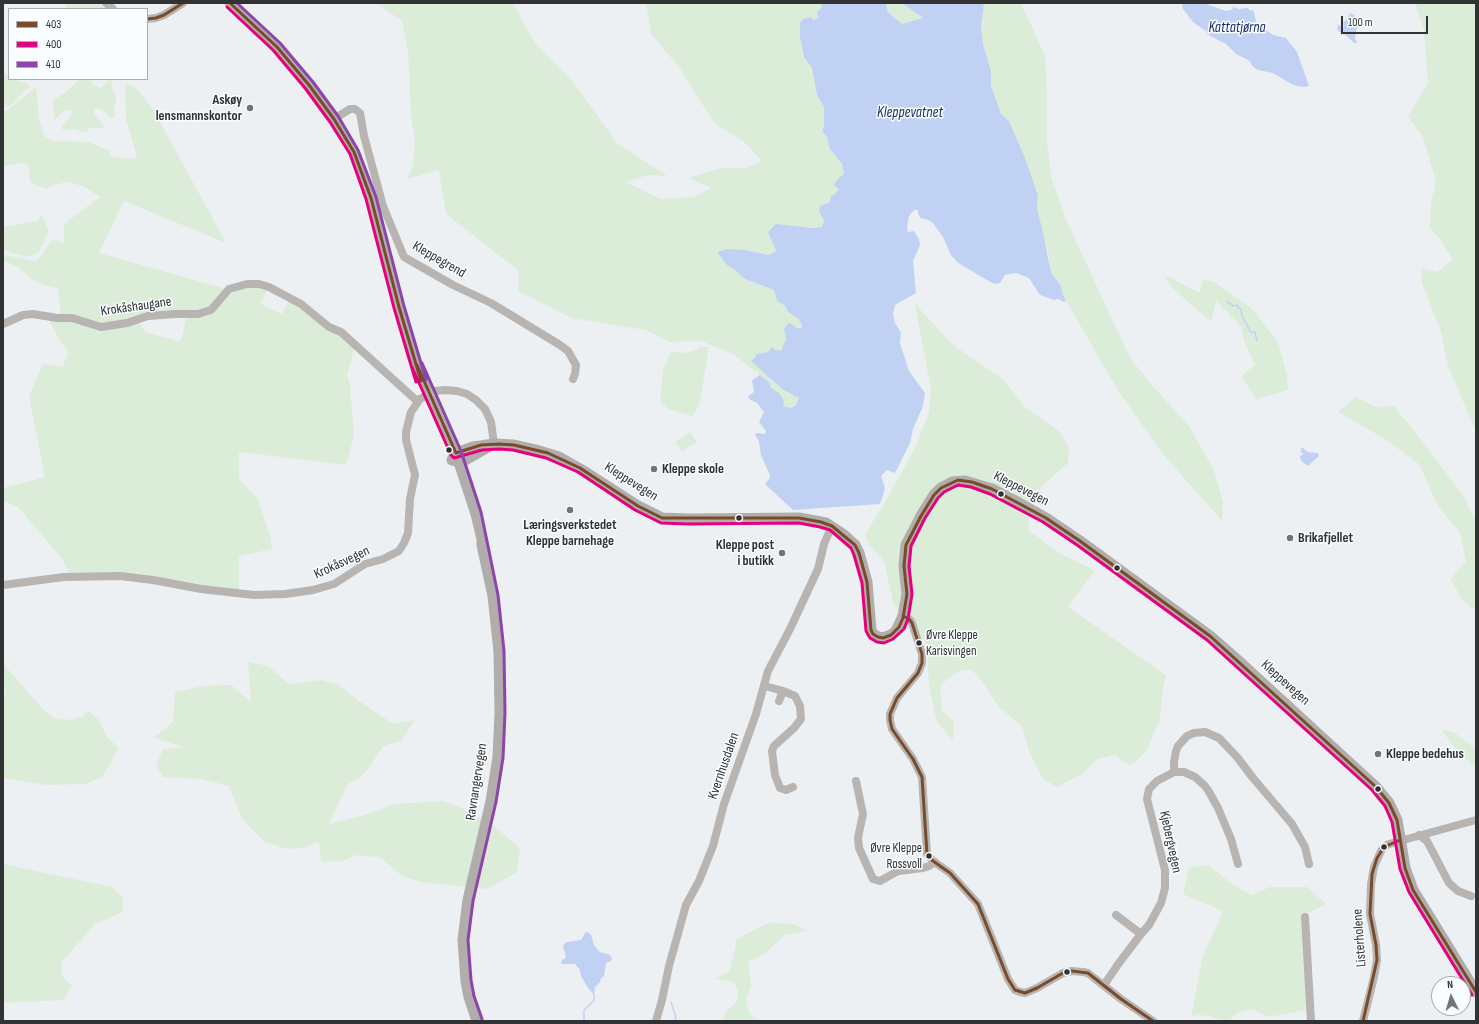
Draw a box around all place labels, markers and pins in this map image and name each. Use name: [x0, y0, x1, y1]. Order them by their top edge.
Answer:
place label: Askøy lensmannskontor: [156, 92, 242, 124]
marker: Askøy lensmannskontor: [245, 103, 255, 113]
unlabelled marker: [444, 445, 454, 455]
place label: Kleppe skole: [662, 461, 724, 477]
marker: Kleppe skole: [649, 464, 659, 474]
unlabelled marker: [996, 489, 1006, 499]
marker: Læringsverkstedet Kleppe barnehage: [565, 505, 575, 515]
unlabelled marker: [734, 513, 744, 523]
place label: Læringsverkstedet Kleppe barnehage: [523, 517, 617, 550]
place label: Brikafjellet: [1298, 530, 1353, 546]
marker: Brikafjellet: [1285, 533, 1295, 543]
place label: Kleppe post i butikk: [716, 537, 774, 570]
marker: Kleppe post i butikk: [777, 548, 787, 558]
unlabelled marker: [1112, 563, 1122, 573]
place label: Øvre Kleppe Karisvingen: [926, 628, 978, 659]
marker: Øvre Kleppe Karisvingen: [914, 638, 924, 648]
place label: Kleppe bedehus: [1386, 746, 1464, 762]
marker: Kleppe bedehus: [1373, 749, 1383, 759]
unlabelled marker: [1373, 784, 1383, 794]
place label: Øvre Kleppe Rossvoll: [870, 841, 922, 872]
unlabelled marker: [1379, 842, 1389, 852]
marker: Øvre Kleppe Rossvoll: [924, 851, 934, 861]
unlabelled marker: [1062, 967, 1072, 977]

